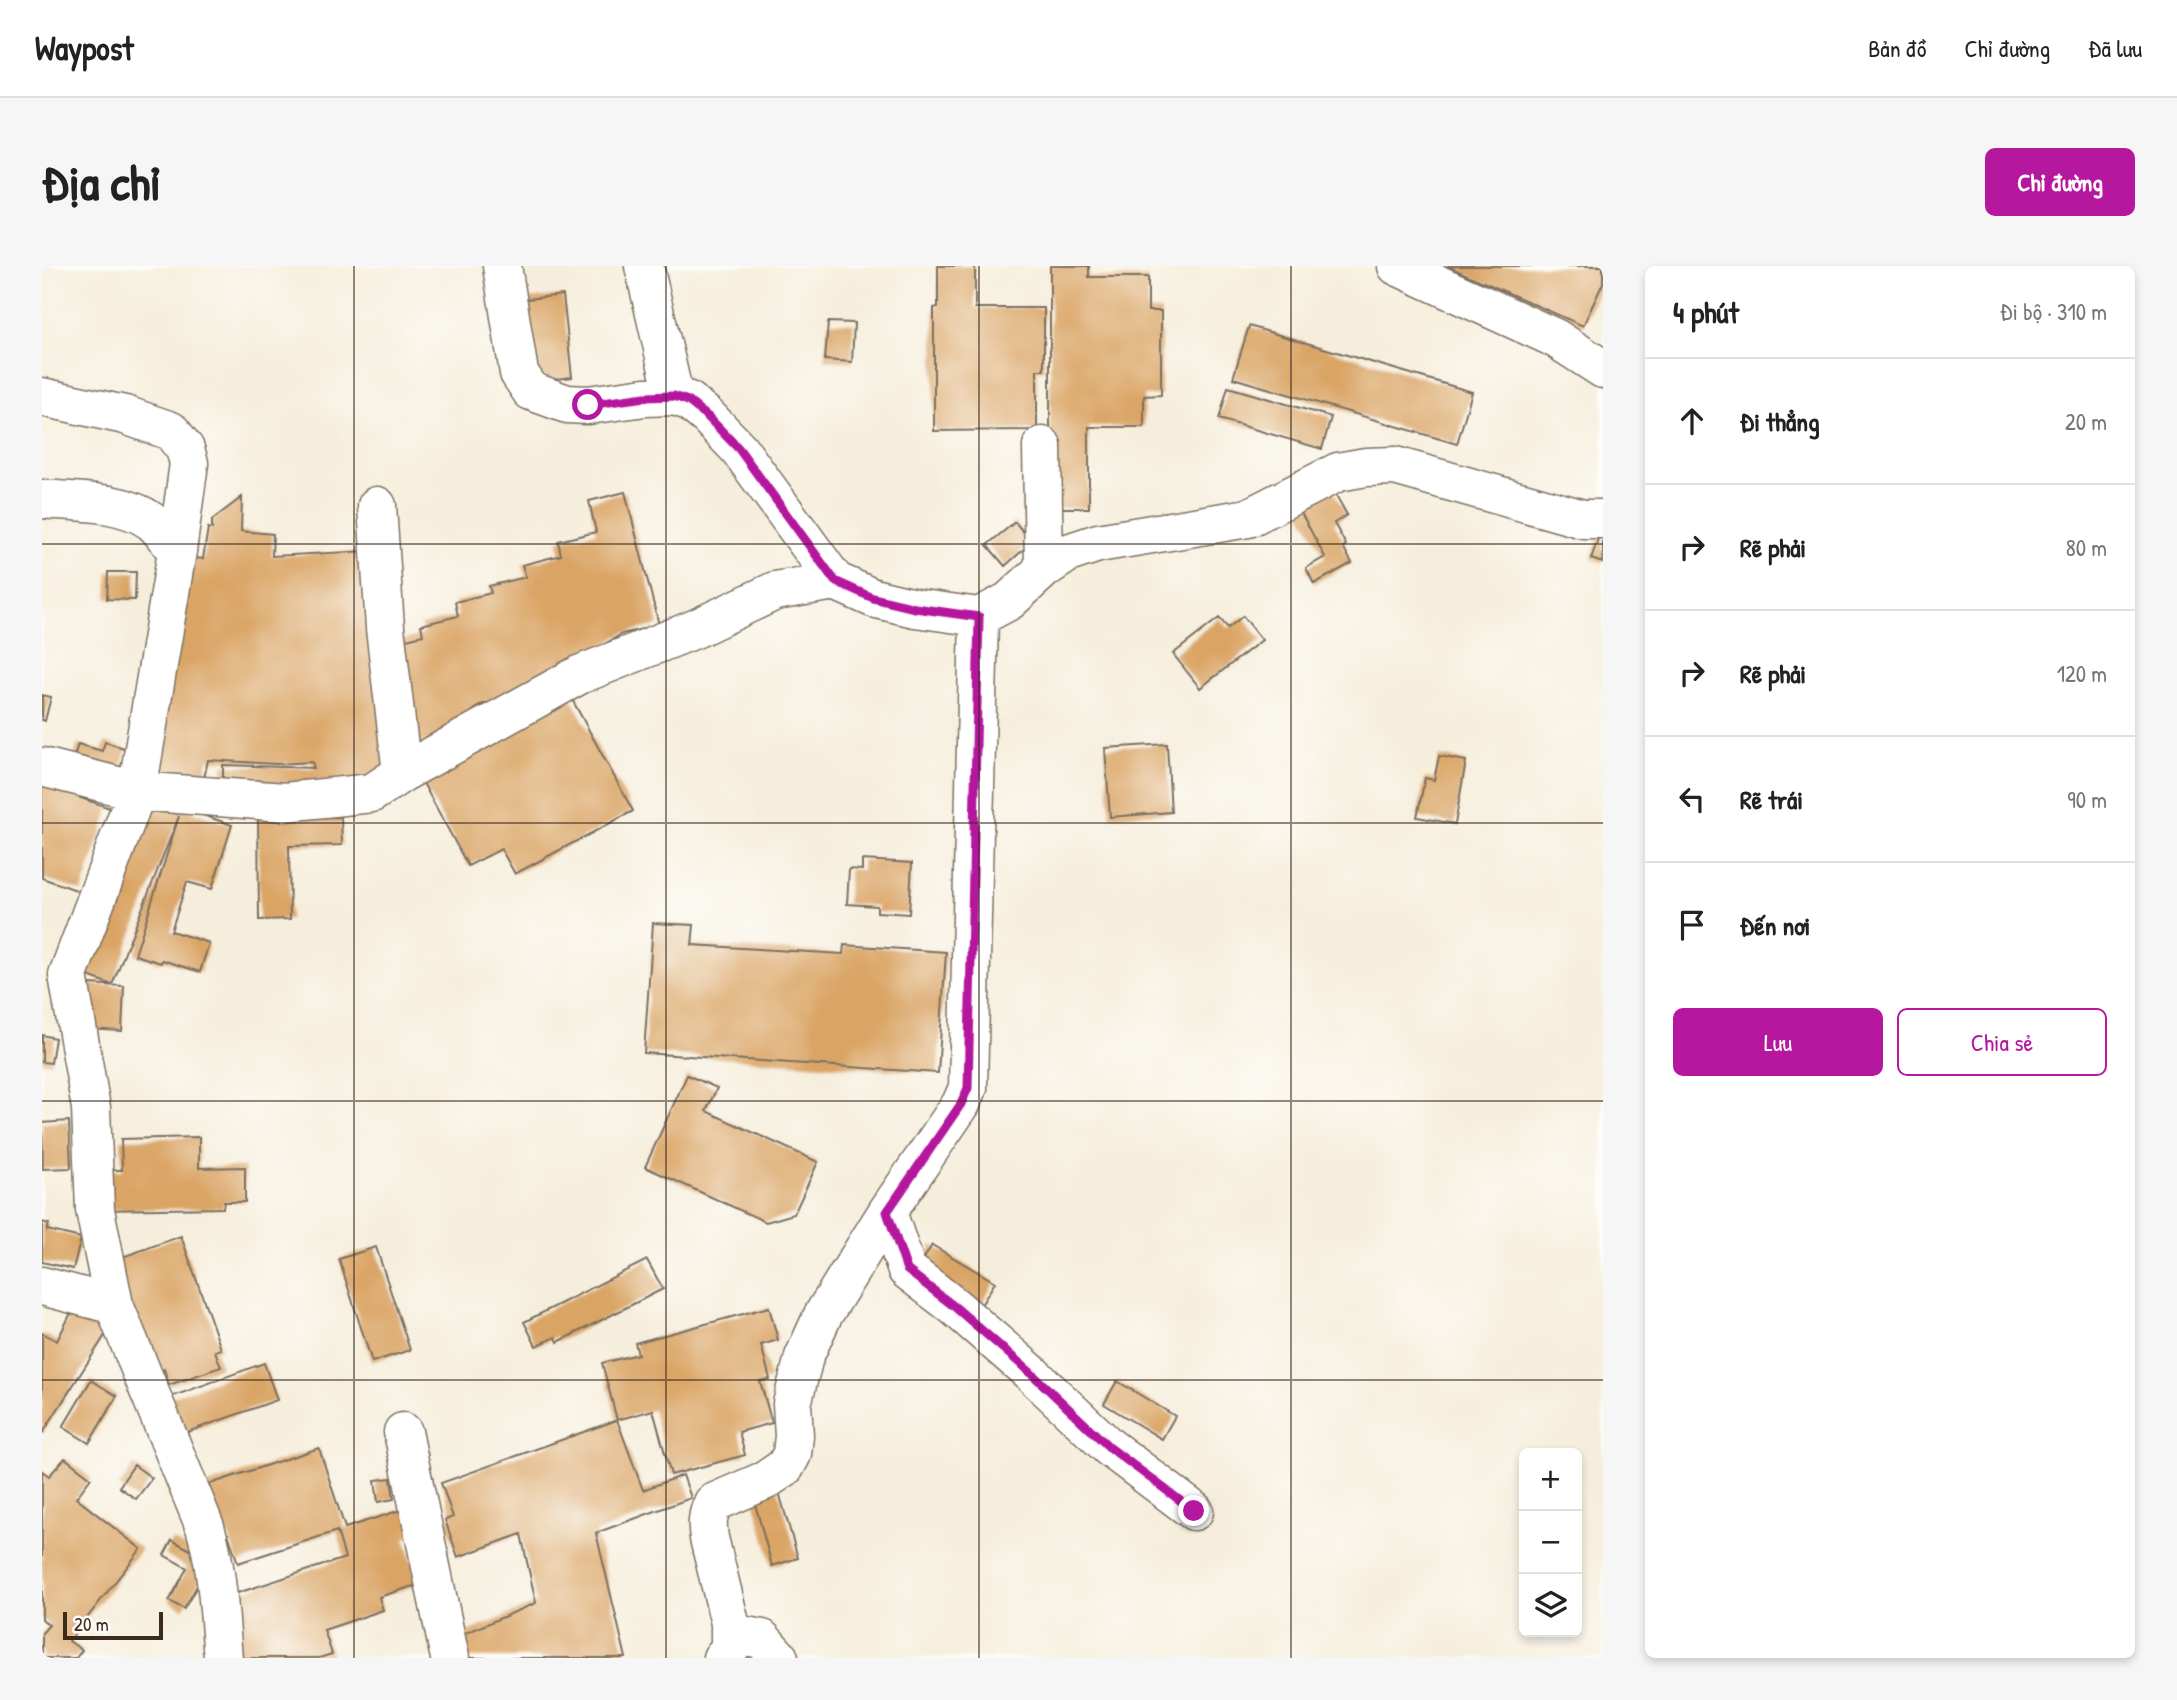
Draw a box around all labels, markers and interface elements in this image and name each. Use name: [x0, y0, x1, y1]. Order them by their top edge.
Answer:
text: Waypost: [35, 26, 134, 70]
text: Bản đồ: [1868, 32, 1927, 64]
text: Chỉ đường: [1965, 32, 2050, 64]
text: Đã lưu: [2088, 32, 2142, 64]
button: Chỉ đường: [1985, 148, 2135, 216]
text: Địa chỉ: [42, 149, 161, 215]
text: 4 phút: [1673, 292, 1739, 332]
text: Đi bộ · 310 m: [2000, 296, 2107, 327]
route start: [572, 389, 603, 420]
icon: ahead: [1673, 402, 1711, 440]
text: Đi thẳng: [1740, 404, 1819, 439]
text: 20 m: [2065, 406, 2107, 437]
icon: right: [1673, 528, 1711, 566]
text: Rẽ phải: [1740, 530, 1806, 565]
text: 80 m: [2066, 532, 2107, 563]
icon: right: [1673, 654, 1711, 692]
text: Rẽ phải: [1740, 656, 1806, 691]
text: 120 m: [2057, 658, 2107, 689]
icon: left: [1673, 780, 1711, 818]
text: Rẽ trái: [1740, 782, 1803, 817]
text: 90 m: [2067, 784, 2107, 815]
icon: arrive: [1673, 906, 1711, 944]
text: Đến nơi: [1740, 908, 1810, 943]
button: Lưu: [1673, 1008, 1883, 1076]
button: Chia sẻ: [1897, 1008, 2107, 1076]
map controls: [1519, 1448, 1582, 1637]
button: +: [1519, 1448, 1582, 1511]
route end: [1178, 1495, 1209, 1526]
button: −: [1519, 1511, 1582, 1574]
button: layers: [1519, 1574, 1582, 1637]
scale bar: [63, 1609, 163, 1641]
text: 20 m: [74, 1611, 109, 1637]

